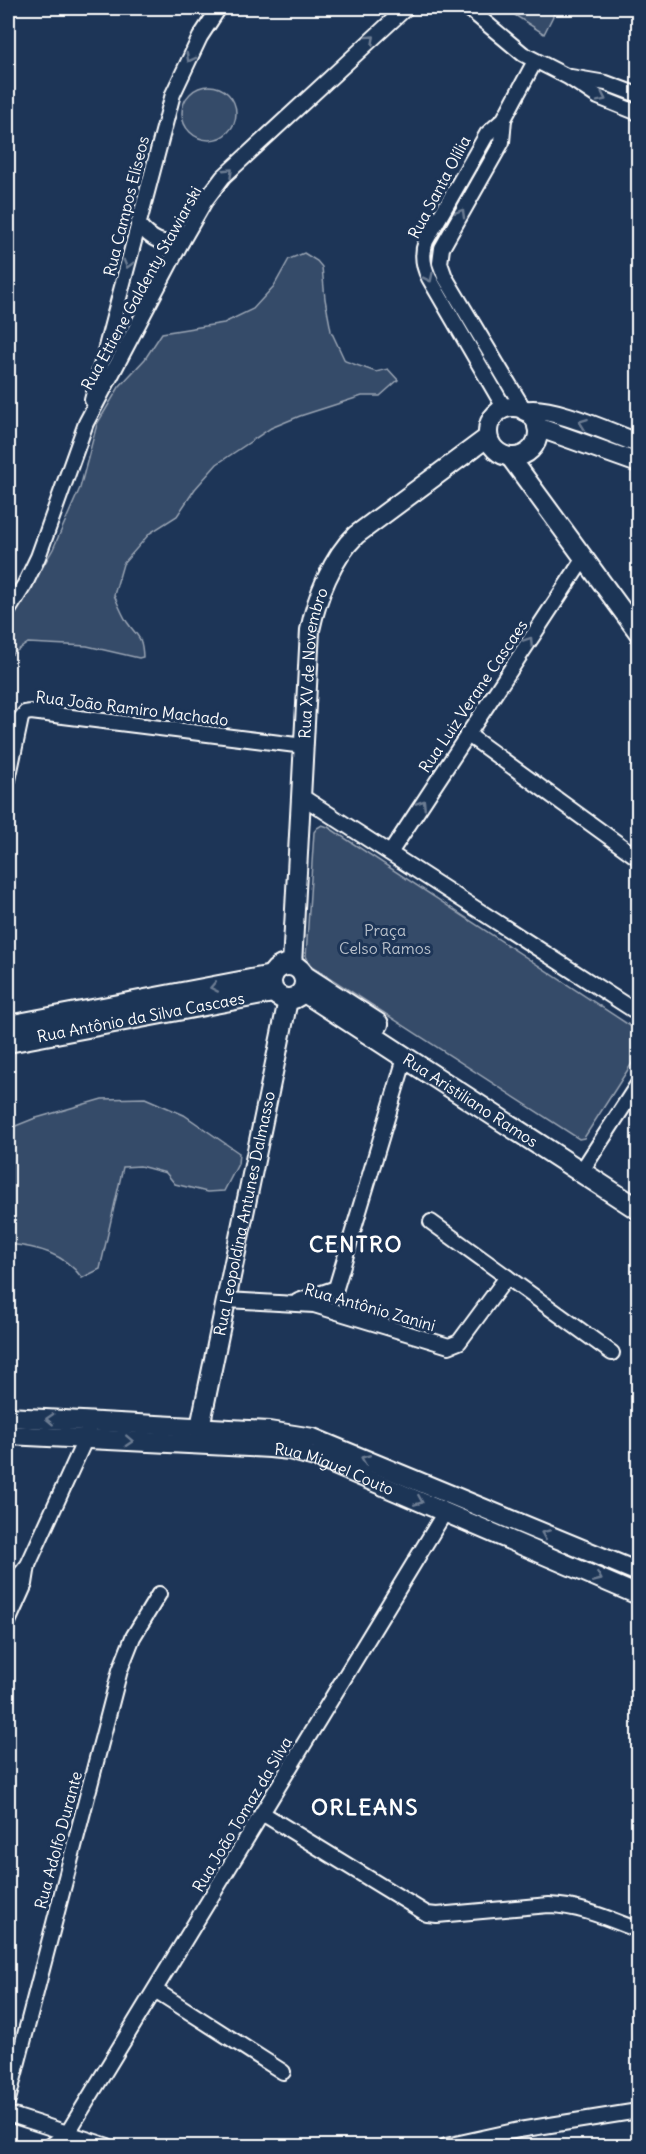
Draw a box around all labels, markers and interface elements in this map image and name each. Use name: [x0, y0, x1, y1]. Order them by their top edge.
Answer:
one-way arrow: [364, 35, 375, 46]
one-way arrow: [186, 51, 197, 62]
one-way arrow: [595, 90, 606, 102]
street label: Rua Santa Olília: [403, 132, 475, 242]
street label: Rua Campos Elíseos: [99, 134, 153, 278]
one-way arrow: [223, 168, 233, 179]
street label: Rua Ettiene Galdenty Stawiarski: [77, 183, 205, 393]
one-way arrow: [454, 209, 465, 219]
one-way arrow: [123, 258, 135, 269]
one-way arrow: [422, 272, 434, 283]
one-way arrow: [579, 418, 589, 431]
street label: Rua XV de Novembro: [294, 585, 332, 739]
street label: Rua Luiz Verane Cascaes: [414, 616, 532, 776]
one-way arrow: [522, 637, 533, 648]
street label: Rua João Ramiro Machado: [34, 686, 230, 730]
one-way arrow: [414, 800, 426, 810]
park label: Praça Celso Ramos: [339, 920, 431, 958]
one-way arrow: [210, 980, 219, 992]
street label: Rua Antônio da Silva Cascaes: [35, 988, 246, 1046]
street label: Rua Aristiliano Ramos: [399, 1049, 542, 1151]
street label: Rua Leopoldina Antunes Dalmasso: [209, 1089, 279, 1338]
district label: CENTRO: [309, 1230, 403, 1258]
street label: Rua Antônio Zanini: [302, 1279, 438, 1335]
one-way arrow: [45, 1413, 54, 1426]
one-way arrow: [124, 1434, 133, 1447]
street label: Rua Miguel Couto: [273, 1439, 397, 1499]
one-way arrow: [361, 1454, 372, 1466]
one-way arrow: [412, 1494, 423, 1506]
one-way arrow: [541, 1529, 552, 1541]
one-way arrow: [592, 1571, 603, 1583]
street label: Rua João Tomaz da Silva: [188, 1733, 296, 1895]
street label: Rua Adolfo Durante: [30, 1769, 86, 1911]
district label: ORLEANS: [311, 1793, 419, 1821]

